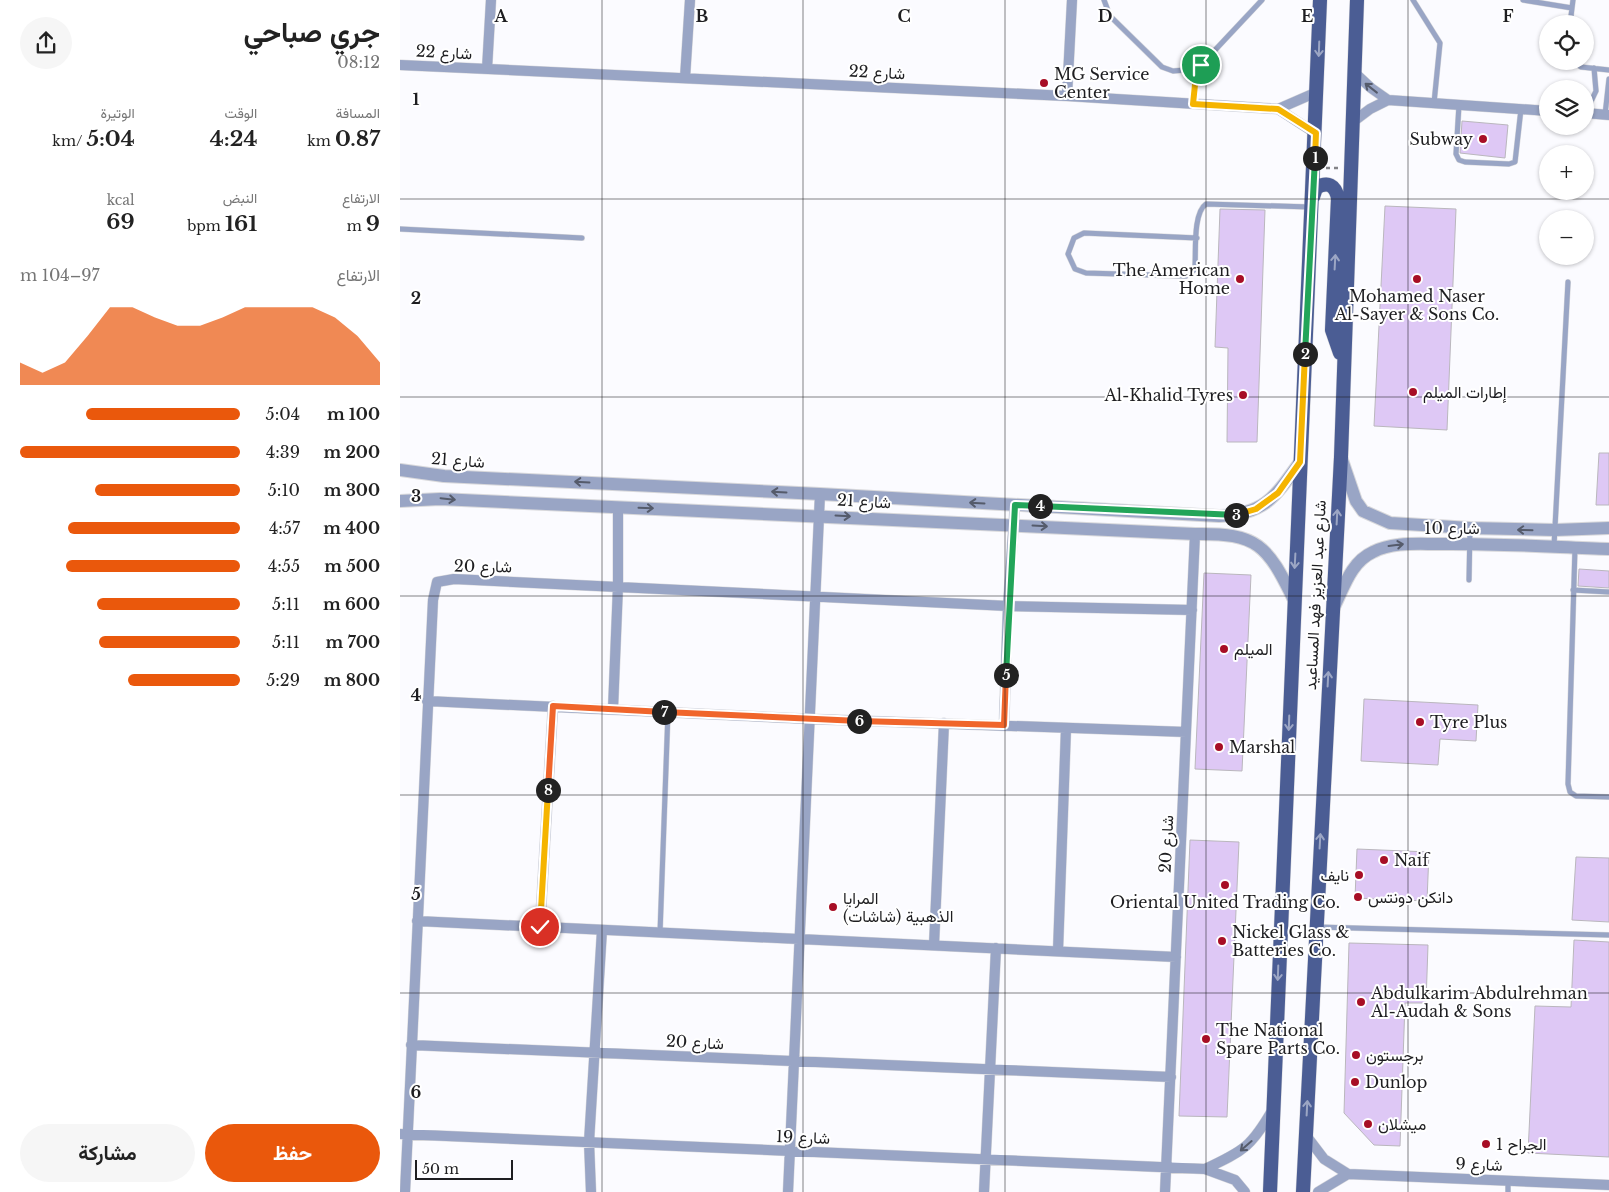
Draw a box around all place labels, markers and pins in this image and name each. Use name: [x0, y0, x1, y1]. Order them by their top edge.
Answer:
pin: [1180, 44, 1222, 86]
place label: MG Service Center: [1054, 64, 1150, 102]
marker: MG Service Center: [1038, 77, 1050, 89]
place label: Subway: [1410, 129, 1474, 149]
marker: Subway: [1477, 133, 1489, 145]
pin: 1: [1302, 146, 1328, 170]
place label: The American Home: [1113, 260, 1230, 298]
marker: The American Home: [1234, 273, 1246, 285]
marker: Mohamed Naser Al-Sayer & Sons Co.: [1411, 273, 1423, 285]
place label: Mohamed Naser Al-Sayer & Sons Co.: [1334, 286, 1499, 324]
pin: 2: [1292, 342, 1318, 366]
place label: إطارات الميلم: [1423, 382, 1507, 403]
place label: Al-Khalid Tyres: [1103, 385, 1233, 405]
marker: إطارات الميلم: [1407, 386, 1419, 398]
marker: Al-Khalid Tyres: [1237, 389, 1249, 401]
pin: 4: [1028, 494, 1052, 518]
pin: 3: [1224, 502, 1248, 528]
place label: الميلم: [1234, 639, 1273, 660]
marker: الميلم: [1218, 643, 1230, 655]
pin: 5: [994, 662, 1018, 688]
pin: 7: [652, 700, 676, 724]
pin: 6: [846, 708, 872, 734]
place label: Tyre Plus: [1430, 712, 1507, 732]
marker: Tyre Plus: [1414, 716, 1426, 728]
place label: Marshal: [1229, 737, 1295, 757]
marker: Marshal: [1213, 741, 1225, 753]
pin: 8: [536, 778, 560, 802]
place label: Naif: [1394, 850, 1431, 870]
marker: Naif: [1378, 854, 1390, 866]
place label: نايف: [1320, 865, 1349, 885]
marker: نايف: [1353, 869, 1365, 881]
marker: Oriental United Trading Co.: [1219, 879, 1231, 891]
place label: دانكن دونتس: [1368, 887, 1453, 908]
place label: المرايا الذهبية (شاشات): [843, 888, 953, 926]
marker: دانكن دونتس: [1352, 891, 1364, 903]
place label: Oriental United Trading Co.: [1110, 892, 1340, 912]
marker: المرايا الذهبية (شاشات): [827, 901, 839, 913]
pin: [519, 906, 561, 948]
place label: Nickel Glass & Batteries Co.: [1232, 922, 1350, 960]
marker: Nickel Glass & Batteries Co.: [1216, 935, 1228, 947]
place label: Abdulkarim Abdulrehman Al-Audah & Sons: [1370, 983, 1588, 1021]
marker: Abdulkarim Abdulrehman Al-Audah & Sons: [1355, 996, 1367, 1008]
place label: The National Spare Parts Co.: [1216, 1020, 1340, 1058]
marker: The National Spare Parts Co.: [1200, 1033, 1212, 1045]
place label: برجستون: [1366, 1045, 1424, 1066]
marker: برجستون: [1350, 1049, 1362, 1061]
place label: Dunlop: [1365, 1072, 1428, 1092]
marker: Dunlop: [1349, 1076, 1361, 1088]
place label: ميشلان: [1378, 1114, 1426, 1134]
marker: ميشلان: [1362, 1118, 1374, 1130]
place label: الجراح 1: [1496, 1134, 1546, 1156]
marker: الجراح 1: [1480, 1138, 1492, 1150]

